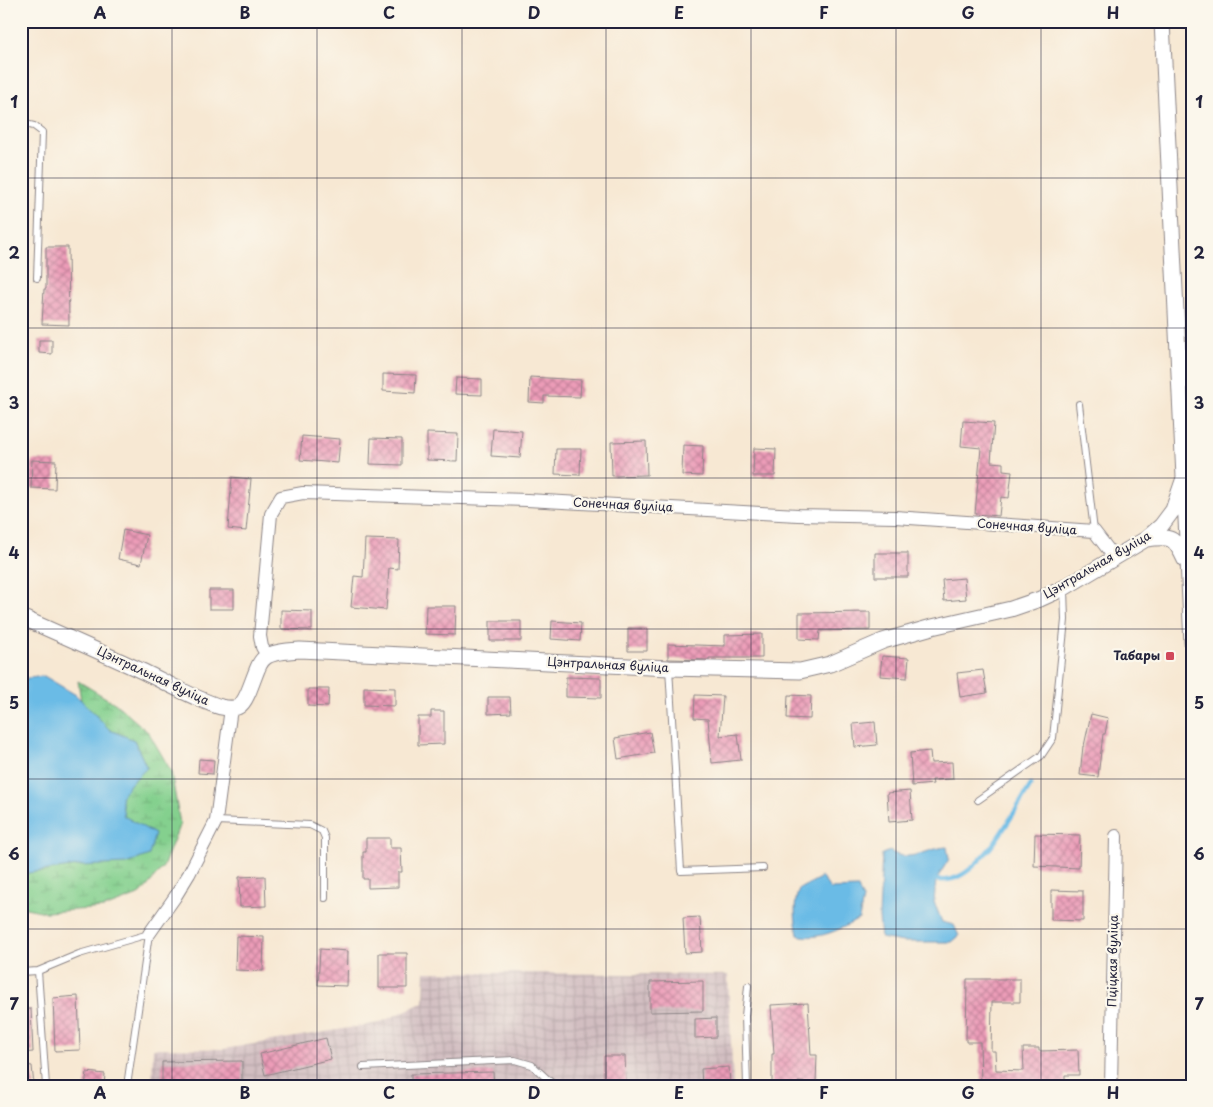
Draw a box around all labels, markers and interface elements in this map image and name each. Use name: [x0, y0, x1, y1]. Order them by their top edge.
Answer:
text: A: [94, 0, 107, 24]
text: B: [240, 0, 251, 24]
text: C: [383, 0, 395, 24]
text: D: [528, 0, 540, 24]
text: E: [674, 0, 684, 24]
text: F: [819, 0, 829, 24]
text: G: [961, 0, 975, 24]
text: H: [1107, 0, 1119, 24]
text: 1: [10, 89, 18, 113]
text: 1: [1195, 89, 1203, 113]
text: 2: [8, 240, 20, 264]
text: 2: [1193, 240, 1205, 264]
text: 3: [9, 390, 19, 414]
text: 3: [1194, 390, 1204, 414]
street label: Сонечная вуліца: [573, 492, 674, 516]
street label: Сонечная вуліца: [977, 514, 1078, 539]
street label: Цэнтральная вуліца: [1039, 526, 1154, 602]
text: 4: [9, 540, 20, 564]
text: 4: [1194, 540, 1205, 564]
street label: Цэнтральная вуліца: [94, 641, 213, 709]
place label: Табары: [1113, 646, 1160, 664]
marker: Табары: [1164, 650, 1176, 662]
street label: Цэнтральная вуліца: [547, 652, 670, 676]
text: 5: [9, 690, 19, 714]
text: 5: [1194, 690, 1204, 714]
text: 6: [8, 841, 20, 865]
text: 6: [1193, 841, 1205, 865]
street label: Пціцкая вуліца: [1102, 914, 1122, 1007]
text: 7: [9, 991, 19, 1015]
text: 7: [1194, 991, 1204, 1015]
text: A: [94, 1080, 107, 1104]
text: B: [240, 1080, 251, 1104]
text: C: [383, 1080, 395, 1104]
text: D: [528, 1080, 540, 1104]
text: E: [674, 1080, 684, 1104]
text: F: [819, 1080, 829, 1104]
text: G: [961, 1080, 975, 1104]
text: H: [1107, 1080, 1119, 1104]

